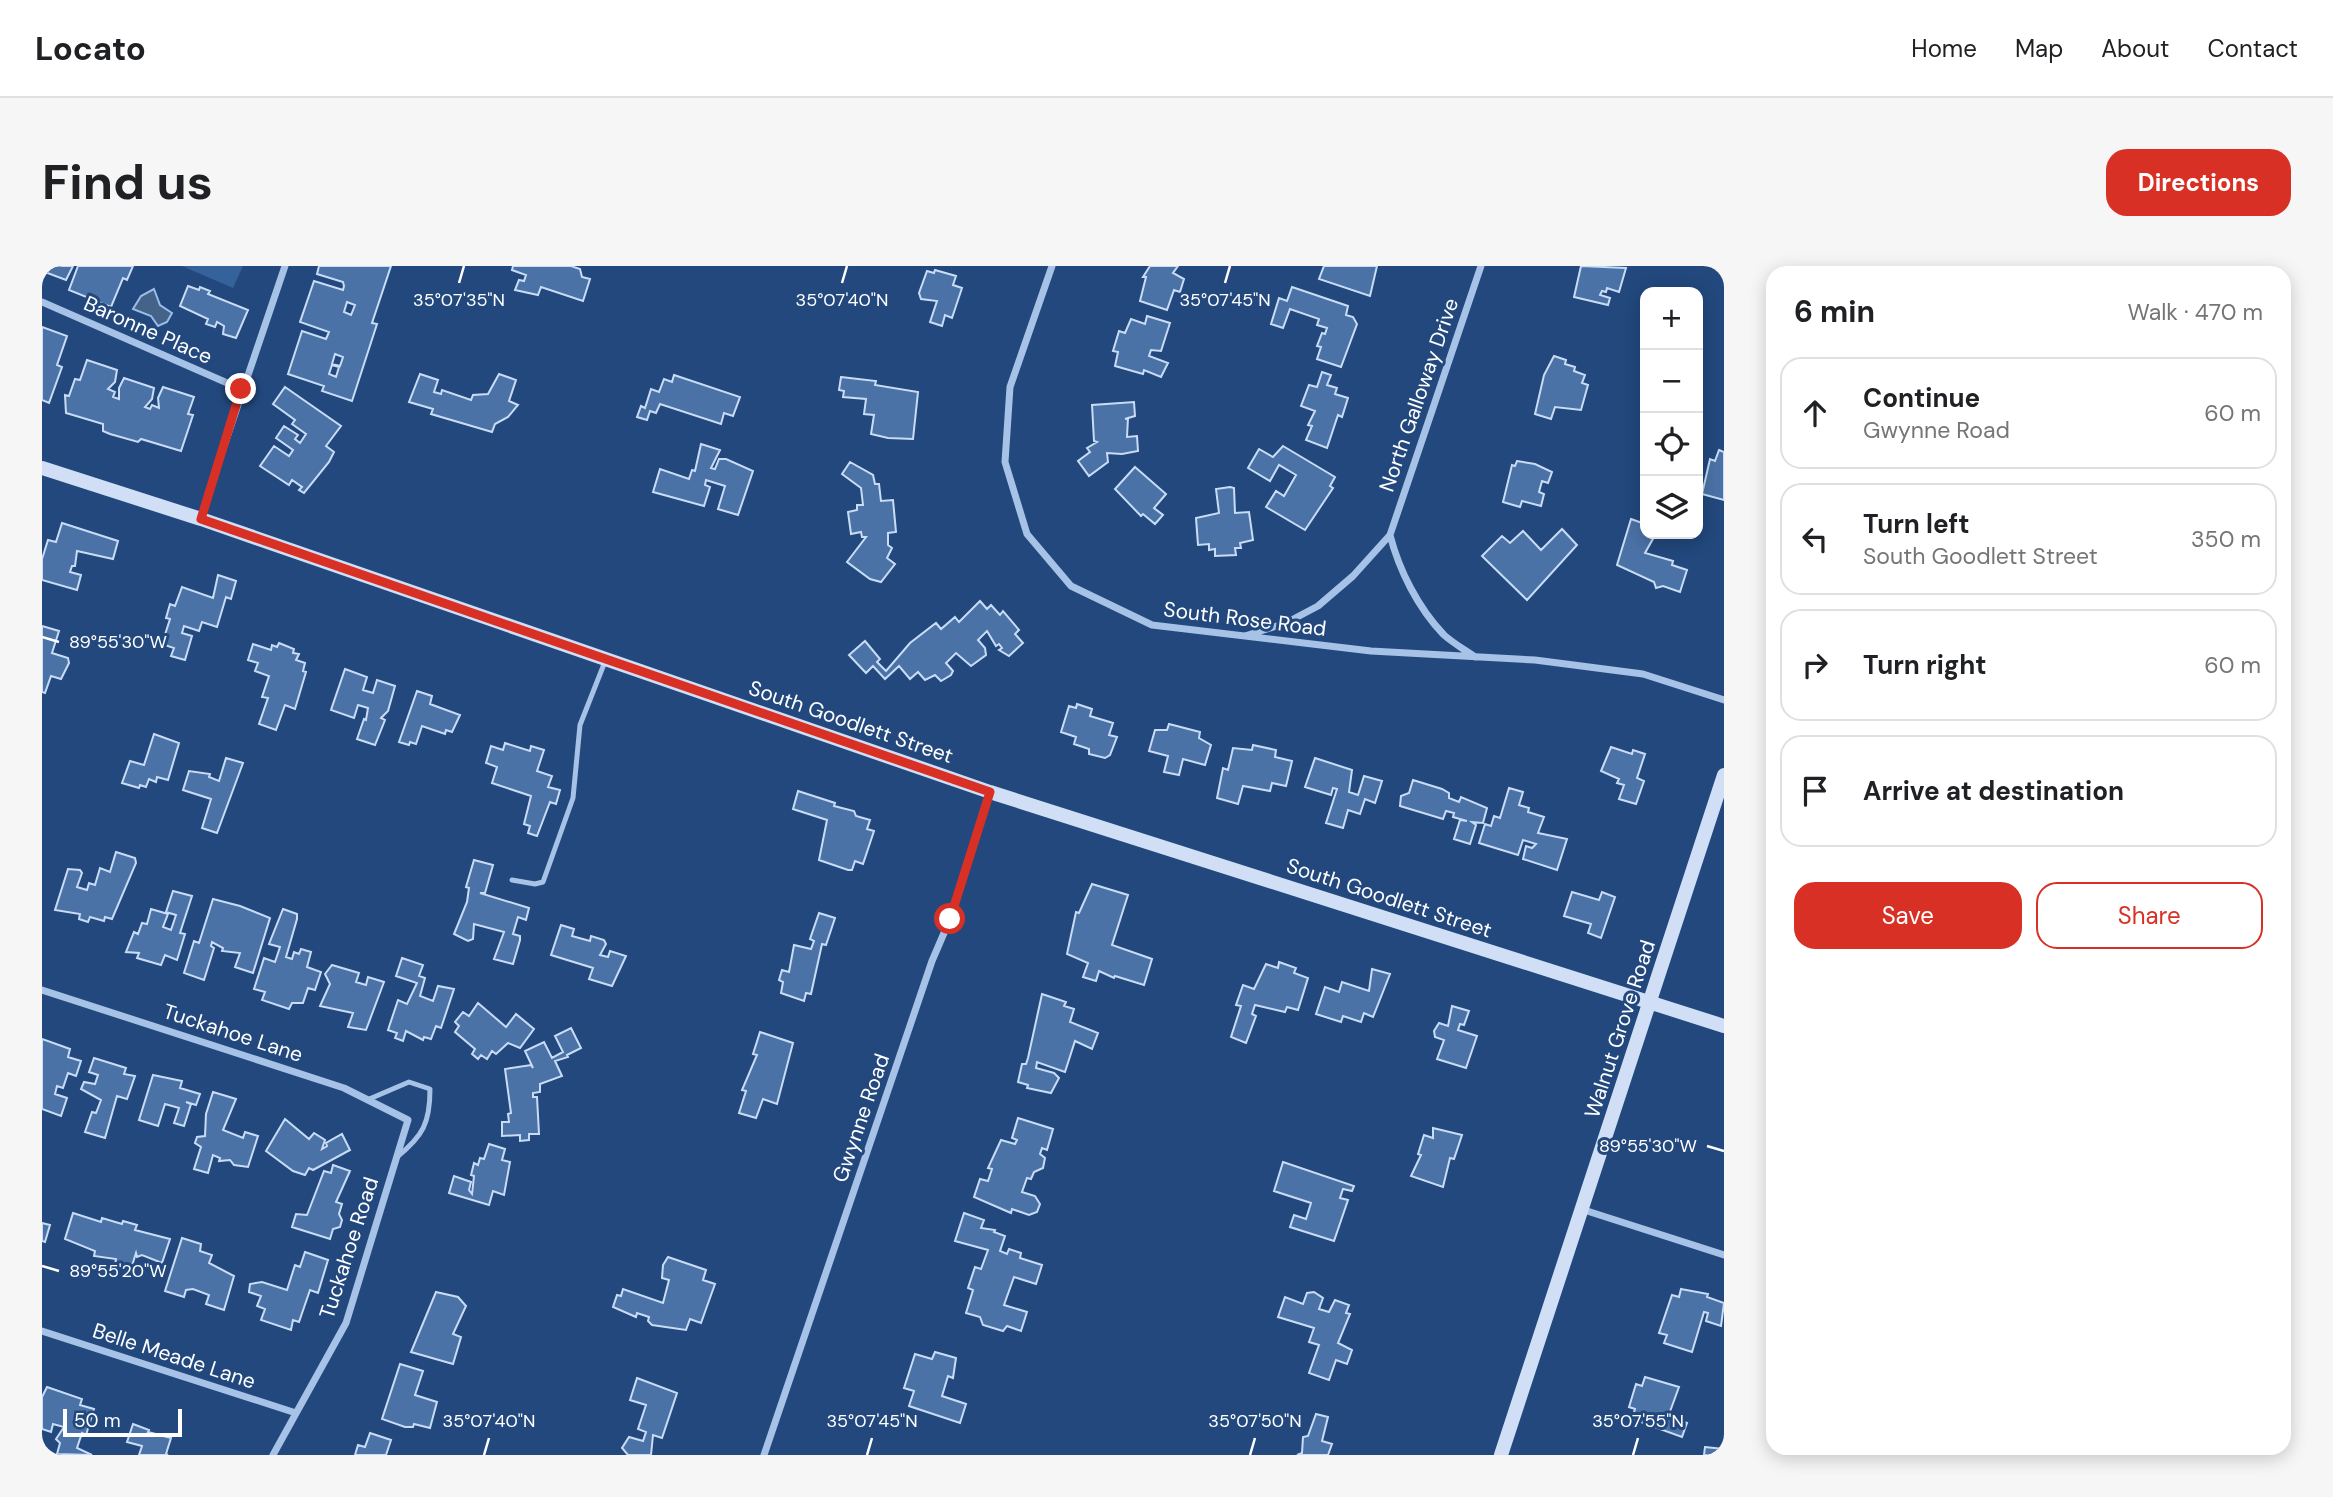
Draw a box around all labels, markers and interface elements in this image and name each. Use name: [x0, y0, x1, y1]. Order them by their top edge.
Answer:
text: Locato: [35, 27, 146, 70]
text: Home: [1911, 33, 1977, 64]
text: Map: [2015, 33, 2063, 64]
text: About: [2101, 33, 2170, 64]
text: Contact: [2208, 33, 2298, 64]
button: Directions: [2106, 149, 2291, 216]
text: Find us: [42, 150, 213, 214]
map controls: [1640, 287, 1703, 539]
button: +: [1640, 287, 1703, 350]
text: 35°07'35"N: [413, 288, 505, 312]
text: 35°07'40"N: [796, 288, 888, 312]
text: 35°07'45"N: [1179, 288, 1271, 312]
street label: Baronne Place: [79, 289, 217, 371]
text: 6 min: [1794, 292, 1875, 331]
street label: North Galloway Drive: [1373, 294, 1465, 496]
text: Walk · 470 m: [2128, 297, 2263, 327]
button: −: [1640, 350, 1703, 413]
route end: [225, 373, 256, 404]
text: Continue: [1863, 381, 1980, 415]
icon: ahead: [1796, 394, 1834, 432]
text: 60 m: [2204, 398, 2261, 428]
button: locate: [1640, 413, 1703, 476]
text: Gwynne Road: [1863, 415, 2010, 445]
button: layers: [1640, 476, 1703, 539]
text: Turn left: [1863, 507, 1970, 541]
icon: left: [1796, 520, 1834, 558]
text: 350 m: [2191, 524, 2261, 554]
text: South Goodlett Street: [1863, 541, 2098, 571]
street label: South Rose Road: [1162, 595, 1328, 643]
text: 89°55'30"W: [69, 630, 167, 654]
icon: right: [1796, 646, 1834, 684]
text: Turn right: [1863, 648, 1987, 682]
text: 60 m: [2204, 650, 2261, 680]
street label: South Goodlett Street: [745, 674, 957, 770]
icon: arrive: [1796, 772, 1834, 810]
text: Arrive at destination: [1863, 774, 2124, 808]
street label: South Goodlett Street: [1283, 852, 1495, 944]
button: Save: [1794, 882, 2022, 949]
button: Share: [2036, 882, 2263, 949]
route start: [934, 903, 965, 934]
street label: Walnut Grove Road: [1578, 936, 1662, 1122]
street label: Tuckahoe Lane: [160, 997, 306, 1069]
street label: Gwynne Road: [826, 1050, 896, 1186]
text: 89°55'30"W: [1599, 1134, 1697, 1158]
street label: Tuckahoe Road: [313, 1173, 385, 1323]
text: 89°55'20"W: [69, 1259, 167, 1283]
street label: Belle Meade Lane: [89, 1316, 259, 1396]
scale bar: [63, 1406, 182, 1438]
text: 50 m: [74, 1408, 121, 1433]
text: 35°07'40"N: [443, 1409, 535, 1433]
text: 35°07'45"N: [826, 1409, 918, 1433]
text: 35°07'50"N: [1208, 1409, 1302, 1433]
text: 35°07'55"N: [1592, 1409, 1684, 1433]

